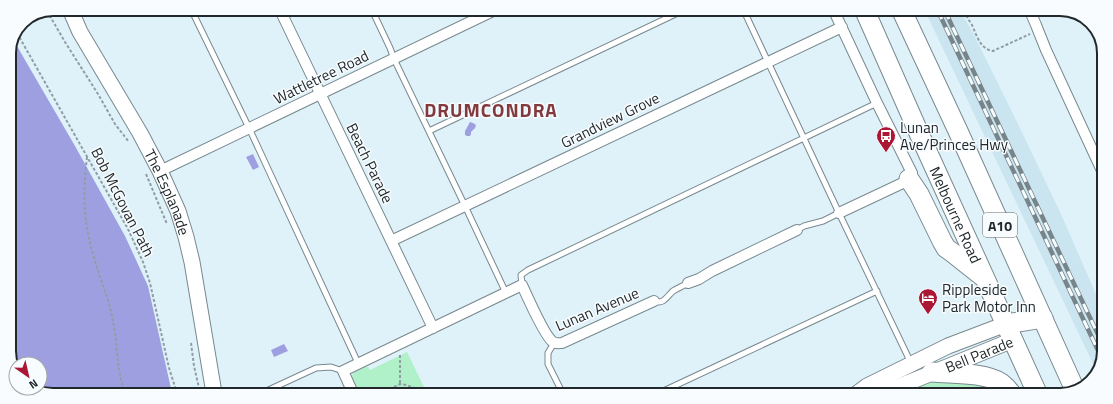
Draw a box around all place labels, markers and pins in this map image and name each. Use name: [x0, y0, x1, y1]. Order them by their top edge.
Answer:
place label: Lunan Ave/Princes Hwy: [900, 116, 1008, 156]
bus stop icon: Lunan Ave/Princes Hwy: [875, 125, 897, 153]
place label: Rippleside Park Motor Inn: [942, 278, 1036, 318]
hotel icon: Rippleside Park Motor Inn: [917, 287, 939, 315]

